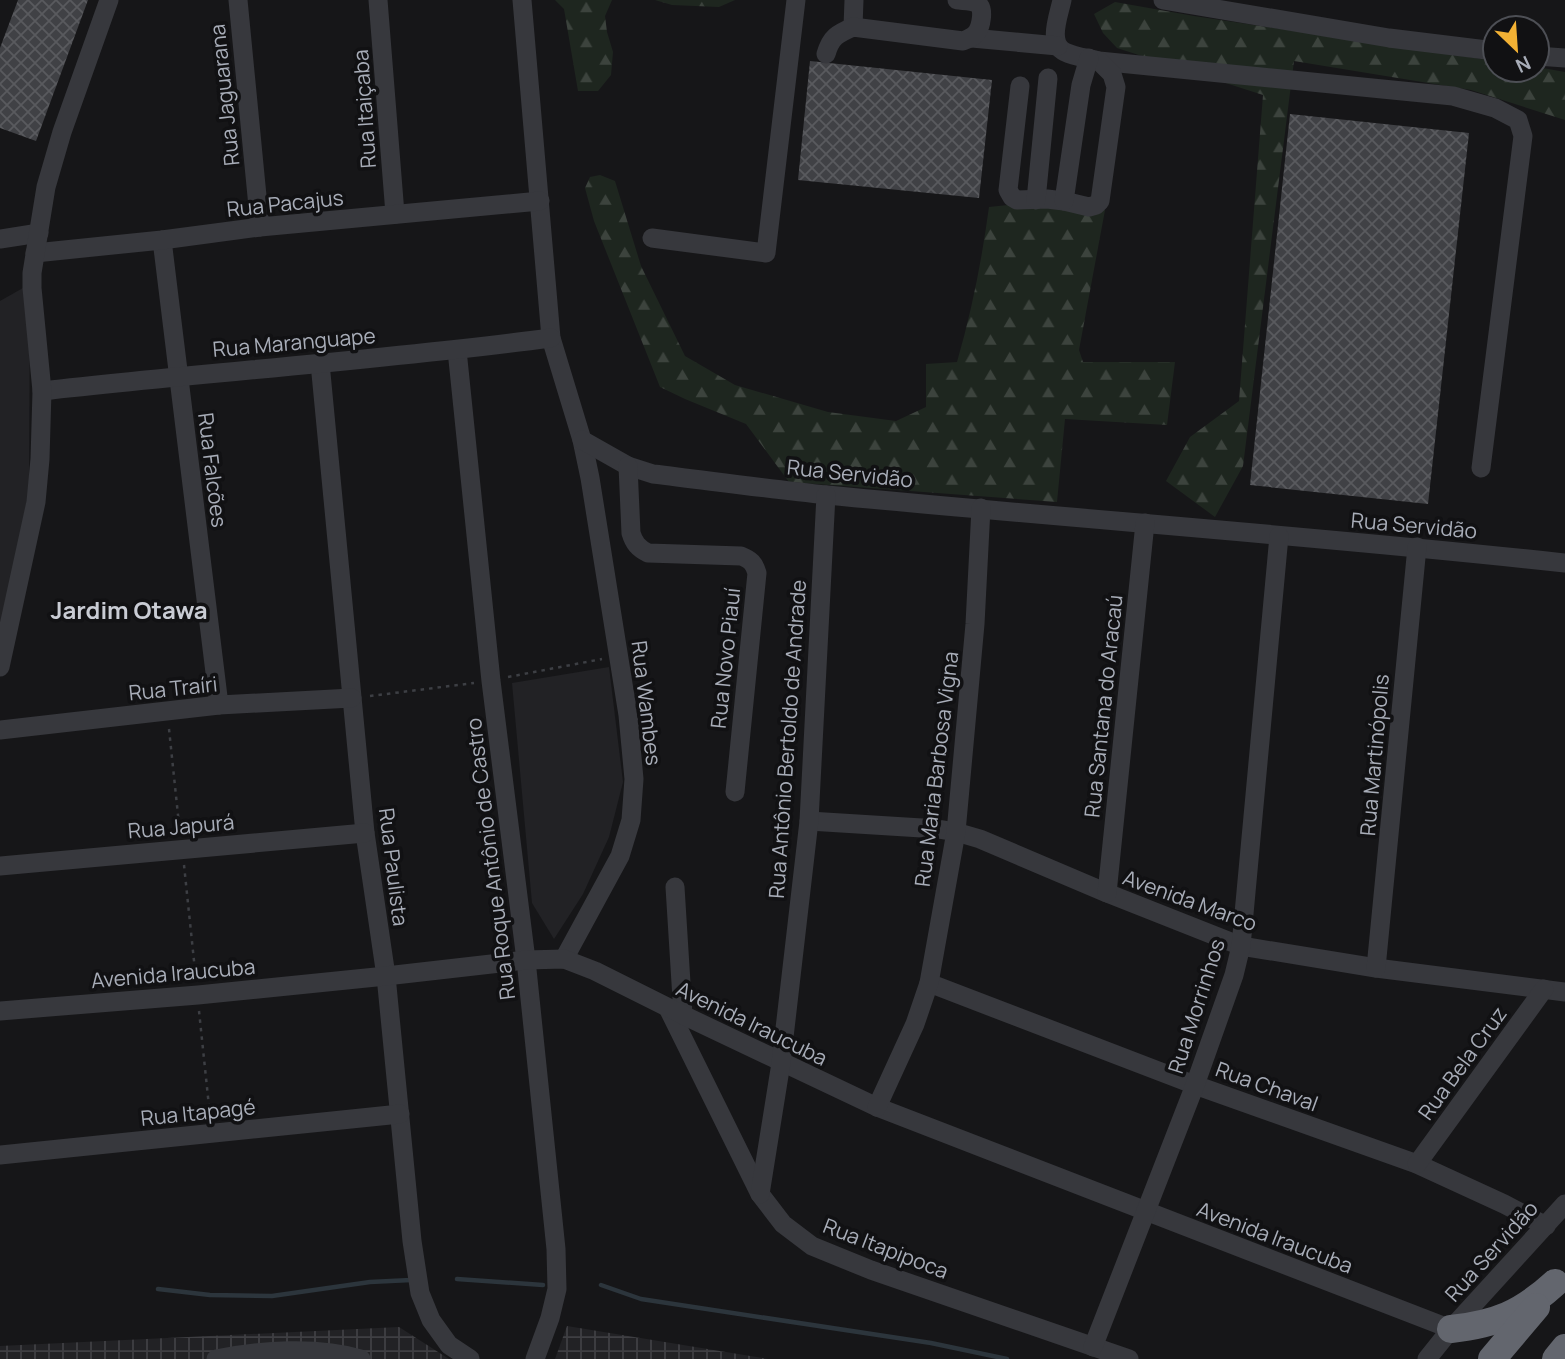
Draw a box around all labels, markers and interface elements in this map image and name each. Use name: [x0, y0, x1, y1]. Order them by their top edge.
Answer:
north arrow: [1481, 14, 1551, 84]
street label: Rua Jaguarana: [203, 23, 245, 167]
street label: Rua Itaiçaba: [346, 49, 382, 169]
text: N: [1512, 50, 1535, 79]
street label: Rua Pacajus: [225, 183, 345, 223]
street label: Rua Maranguape: [211, 321, 377, 363]
street label: Rua Falcões: [192, 411, 234, 529]
street label: Rua Servidão: [786, 452, 914, 494]
street label: Rua Servidão: [1350, 506, 1478, 544]
street label: Rua Antônio Bertoldo de Andrade: [762, 579, 812, 899]
street label: Rua Novo Piauí: [704, 586, 746, 730]
district label: Jardim Otawa: [50, 593, 208, 626]
street label: Rua Santana do Aracaú: [1077, 593, 1129, 819]
street label: Rua Wambes: [625, 639, 669, 767]
street label: Rua Maria Barbosa Vigna: [908, 650, 964, 888]
street label: Rua Traíri: [127, 669, 219, 707]
street label: Rua Martinópolis: [1353, 673, 1395, 837]
street label: Rua Roque Antônio de Castro: [459, 717, 521, 1001]
street label: Rua Paulista: [373, 806, 415, 928]
street label: Rua Japurá: [127, 807, 235, 845]
street label: Avenida Marco: [1119, 863, 1261, 937]
street label: Rua Morrinhos: [1161, 935, 1231, 1077]
street label: Avenida Iraucuba: [90, 952, 256, 994]
street label: Avenida Iraucuba: [672, 974, 832, 1072]
street label: Rua Bela Cruz: [1411, 1001, 1513, 1125]
street label: Rua Chaval: [1212, 1055, 1322, 1117]
street label: Rua Itapagé: [139, 1092, 257, 1132]
street label: Avenida Iraucuba: [1193, 1194, 1357, 1280]
street label: Rua Servidão: [1438, 1195, 1544, 1307]
street label: Rua Itapipoca: [819, 1211, 953, 1285]

